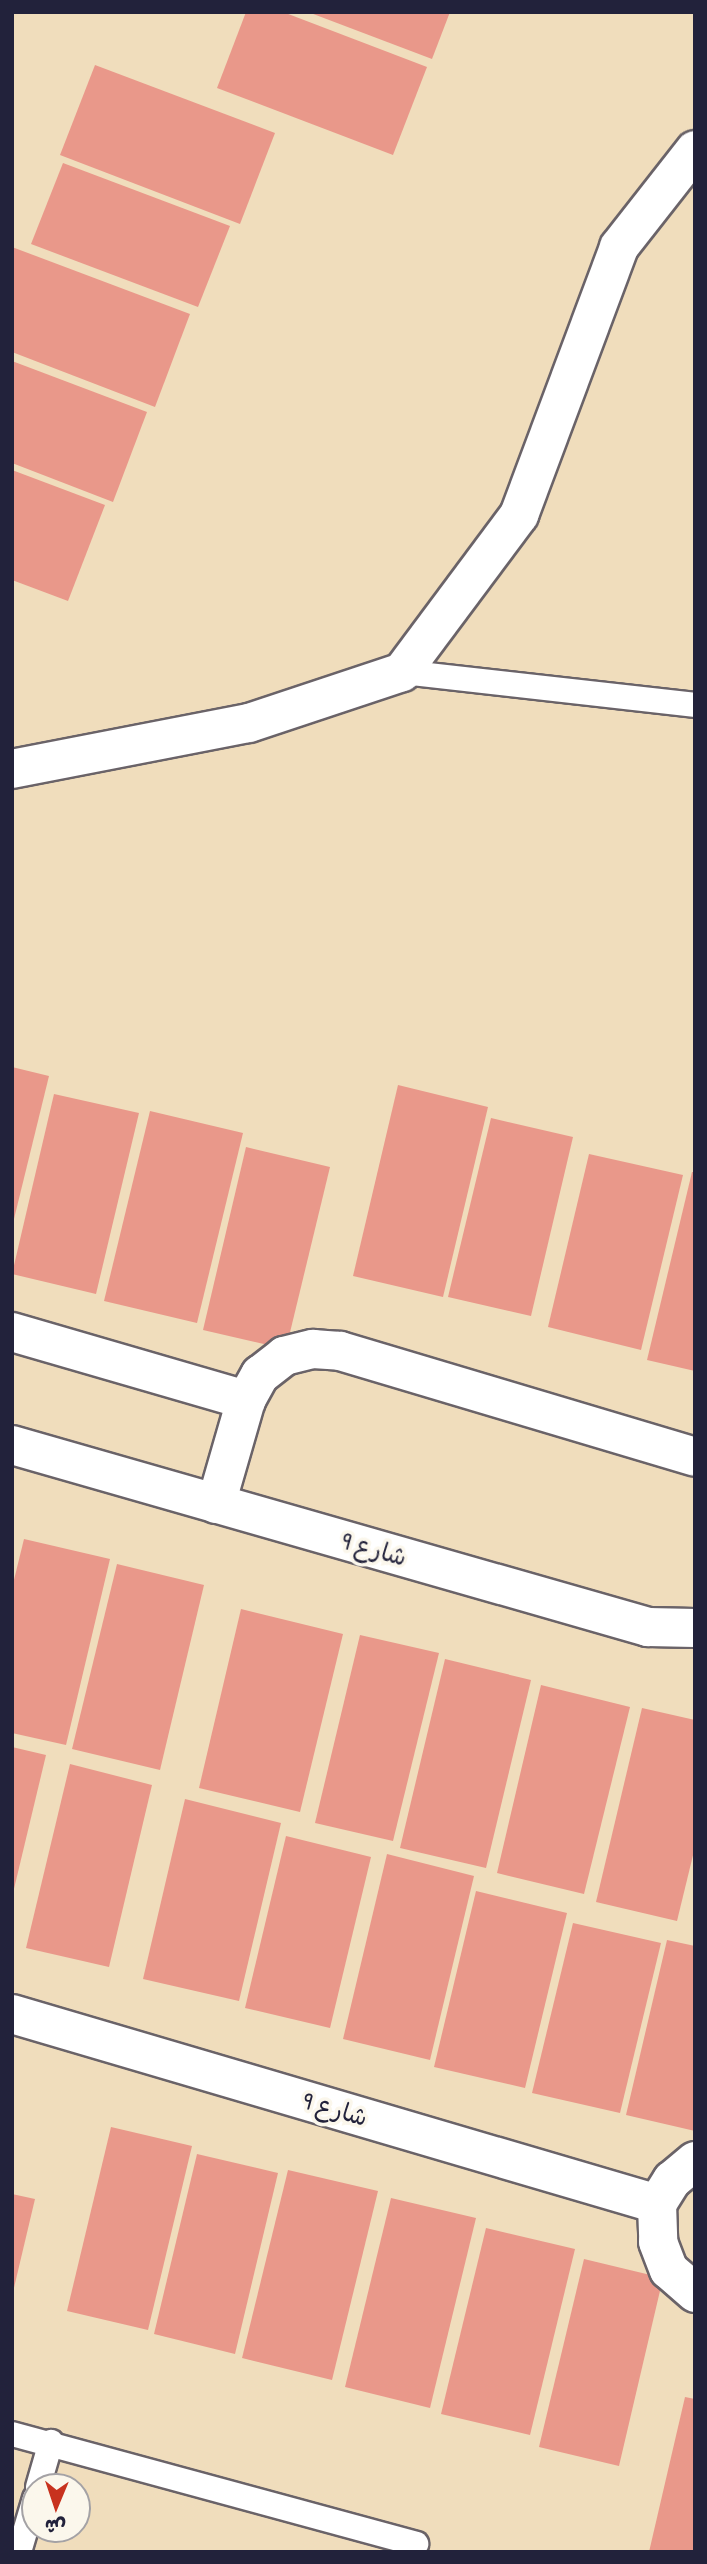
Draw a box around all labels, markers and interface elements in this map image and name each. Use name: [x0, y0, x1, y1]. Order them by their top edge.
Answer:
street label: شارع 9: [338, 1526, 410, 1572]
street label: شارع 9: [299, 2086, 371, 2132]
north arrow: [21, 2473, 91, 2543]
text: ش: [44, 2514, 66, 2540]

